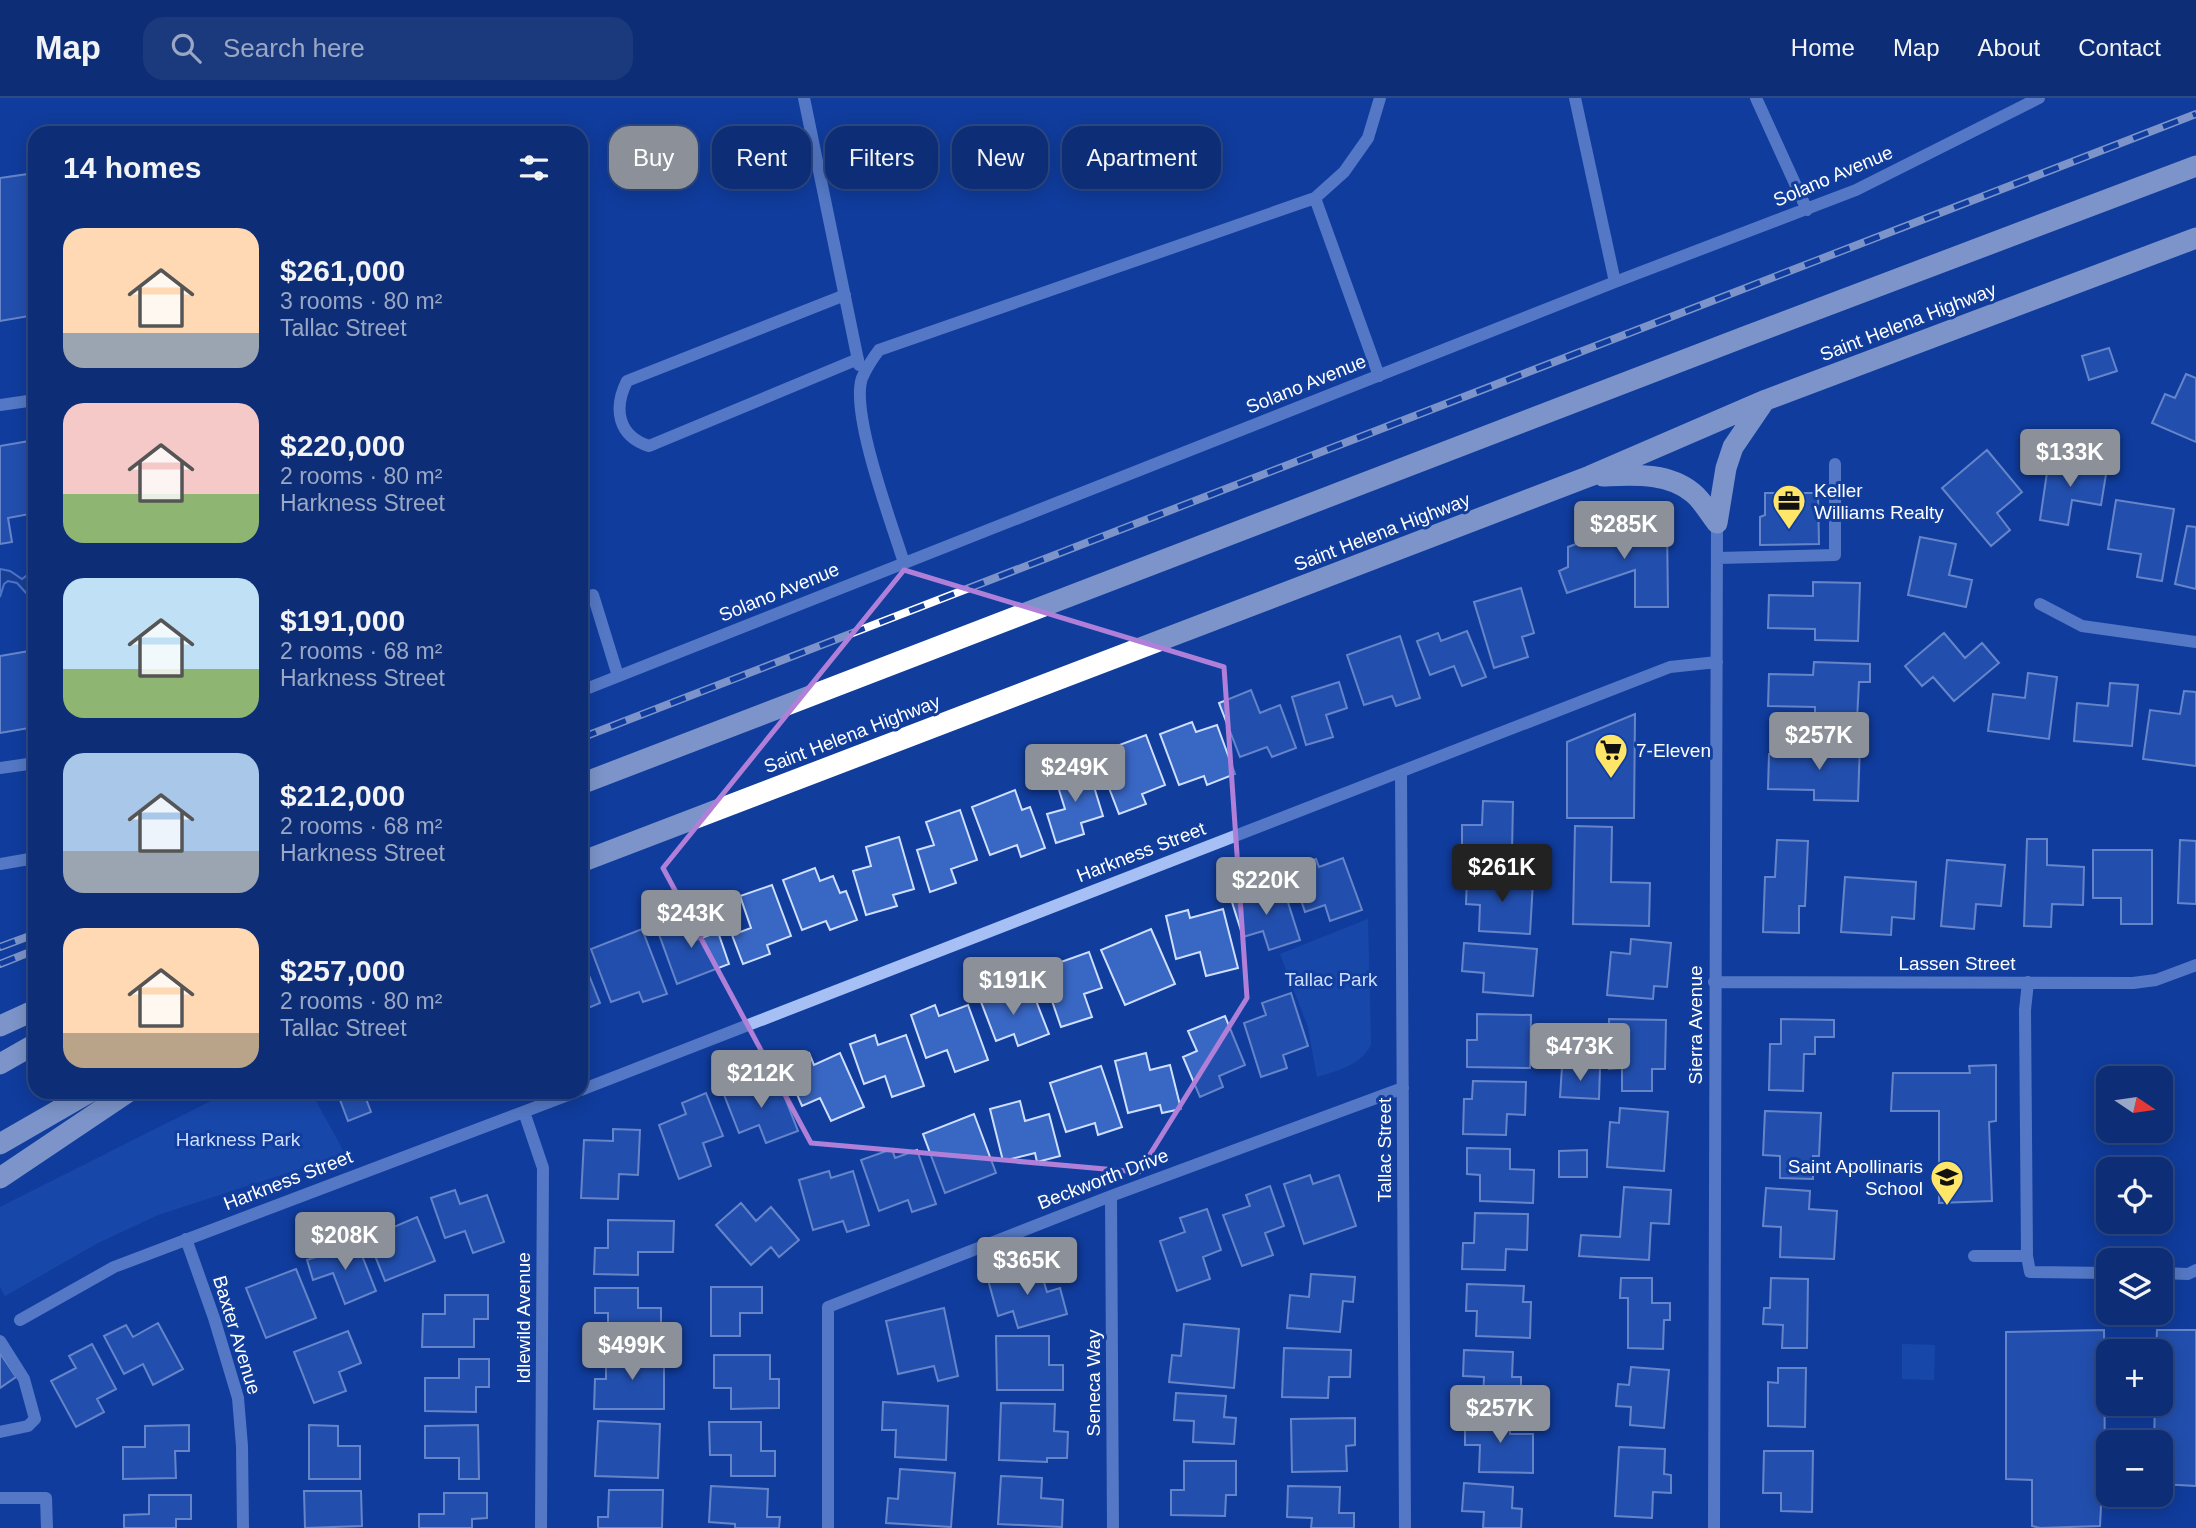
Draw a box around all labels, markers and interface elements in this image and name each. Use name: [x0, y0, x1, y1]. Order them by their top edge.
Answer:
search box: [143, 17, 633, 80]
text: Map: [35, 29, 101, 66]
icon: search: [167, 29, 205, 67]
text: Search here: [223, 33, 365, 63]
text: Home: [1791, 34, 1855, 61]
text: Map: [1893, 34, 1940, 61]
text: About: [1978, 34, 2040, 61]
text: Contact: [2078, 34, 2161, 61]
chip: Buy: [609, 126, 698, 189]
chip: Rent: [712, 126, 811, 189]
chip: Filters: [825, 126, 938, 189]
chip: New: [952, 126, 1048, 189]
chip: Apartment: [1062, 126, 1221, 189]
street label: Solano Avenue: [1770, 141, 1896, 211]
icon: filters: [515, 149, 553, 187]
text: 14 homes: [63, 151, 201, 184]
text: $261,000: [280, 254, 405, 287]
icon: home: [119, 256, 203, 340]
street label: Saint Helena Highway: [1817, 279, 1999, 365]
text: 3 rooms · 80 m²: [280, 288, 442, 314]
text: Tallac Street: [280, 315, 407, 341]
street label: Solano Avenue: [1243, 350, 1369, 418]
text: $220,000: [280, 429, 405, 462]
pin: $133K: [2021, 430, 2119, 489]
icon: home: [119, 431, 203, 515]
text: $133K: [2036, 439, 2104, 465]
text: 2 rooms · 80 m²: [280, 463, 442, 489]
place label: Keller Williams Realty: [1814, 480, 1944, 523]
office icon: Keller Williams Realty: [1770, 482, 1808, 531]
street label: Saint Helena Highway: [1291, 489, 1473, 575]
text: Harkness Street: [280, 490, 445, 516]
pin: $285K: [1575, 502, 1673, 561]
text: $285K: [1590, 511, 1658, 537]
street label: Solano Avenue: [716, 558, 842, 626]
text: $191,000: [280, 604, 405, 637]
icon: home: [119, 606, 203, 690]
text: 2 rooms · 68 m²: [280, 638, 442, 664]
text: Harkness Street: [280, 665, 445, 691]
street label: Saint Helena Highway: [761, 691, 943, 777]
pin: $257K: [1770, 712, 1868, 772]
text: $257K: [1785, 722, 1853, 748]
supermarket icon: 7-Eleven: [1592, 731, 1630, 780]
place label: 7-Eleven: [1636, 740, 1711, 761]
pin: $249K: [1026, 744, 1124, 804]
text: $249K: [1041, 754, 1109, 780]
text: $212,000: [280, 779, 405, 812]
icon: home: [119, 781, 203, 865]
text: 2 rooms · 68 m²: [280, 813, 442, 839]
street label: Harkness Street: [1074, 818, 1209, 886]
text: Harkness Street: [280, 840, 445, 866]
pin: $261K: [1453, 844, 1551, 904]
text: $261K: [1468, 854, 1536, 880]
pin: $220K: [1217, 858, 1315, 917]
text: $220K: [1232, 867, 1300, 893]
pin: $243K: [642, 890, 740, 950]
text: $243K: [657, 900, 725, 926]
street label: Lassen Street: [1898, 953, 2016, 974]
text: $257,000: [280, 954, 405, 987]
icon: home: [119, 956, 203, 1040]
pin: $191K: [964, 958, 1062, 1017]
street label: Sierra Avenue: [1685, 965, 1706, 1085]
text: $191K: [979, 967, 1047, 993]
park label: Tallac Park: [1285, 969, 1378, 990]
text: 2 rooms · 80 m²: [280, 988, 442, 1014]
text: Tallac Street: [280, 1015, 407, 1041]
pin: $473K: [1531, 1024, 1629, 1083]
text: $473K: [1546, 1033, 1614, 1059]
pin: $212K: [712, 1051, 810, 1110]
text: $212K: [727, 1060, 795, 1086]
north arrow: [2096, 1066, 2174, 1143]
map controls: [2096, 1066, 2173, 1507]
street label: Tallac Street: [1374, 1097, 1395, 1202]
park label: Harkness Park: [176, 1129, 301, 1150]
street label: Beckworth Drive: [1035, 1144, 1171, 1214]
street label: Harkness Street: [221, 1146, 356, 1214]
place label: Saint Apollinaris School: [1788, 1156, 1923, 1199]
button: locate: [2096, 1157, 2173, 1234]
school or university icon: Saint Apollinaris School: [1928, 1158, 1966, 1207]
pin: $208K: [296, 1212, 394, 1272]
text: $208K: [311, 1222, 379, 1248]
pin: $365K: [978, 1238, 1076, 1297]
text: $365K: [993, 1247, 1061, 1273]
button: layers: [2096, 1248, 2173, 1325]
street label: Idlewild Avenue: [513, 1252, 534, 1384]
street label: Baxter Avenue: [209, 1273, 265, 1397]
pin: $499K: [583, 1322, 681, 1382]
street label: Seneca Way: [1083, 1329, 1104, 1437]
text: $499K: [598, 1332, 666, 1358]
button: +: [2096, 1339, 2173, 1416]
pin: $257K: [1451, 1386, 1549, 1445]
text: $257K: [1466, 1395, 1534, 1421]
button: −: [2096, 1430, 2173, 1507]

